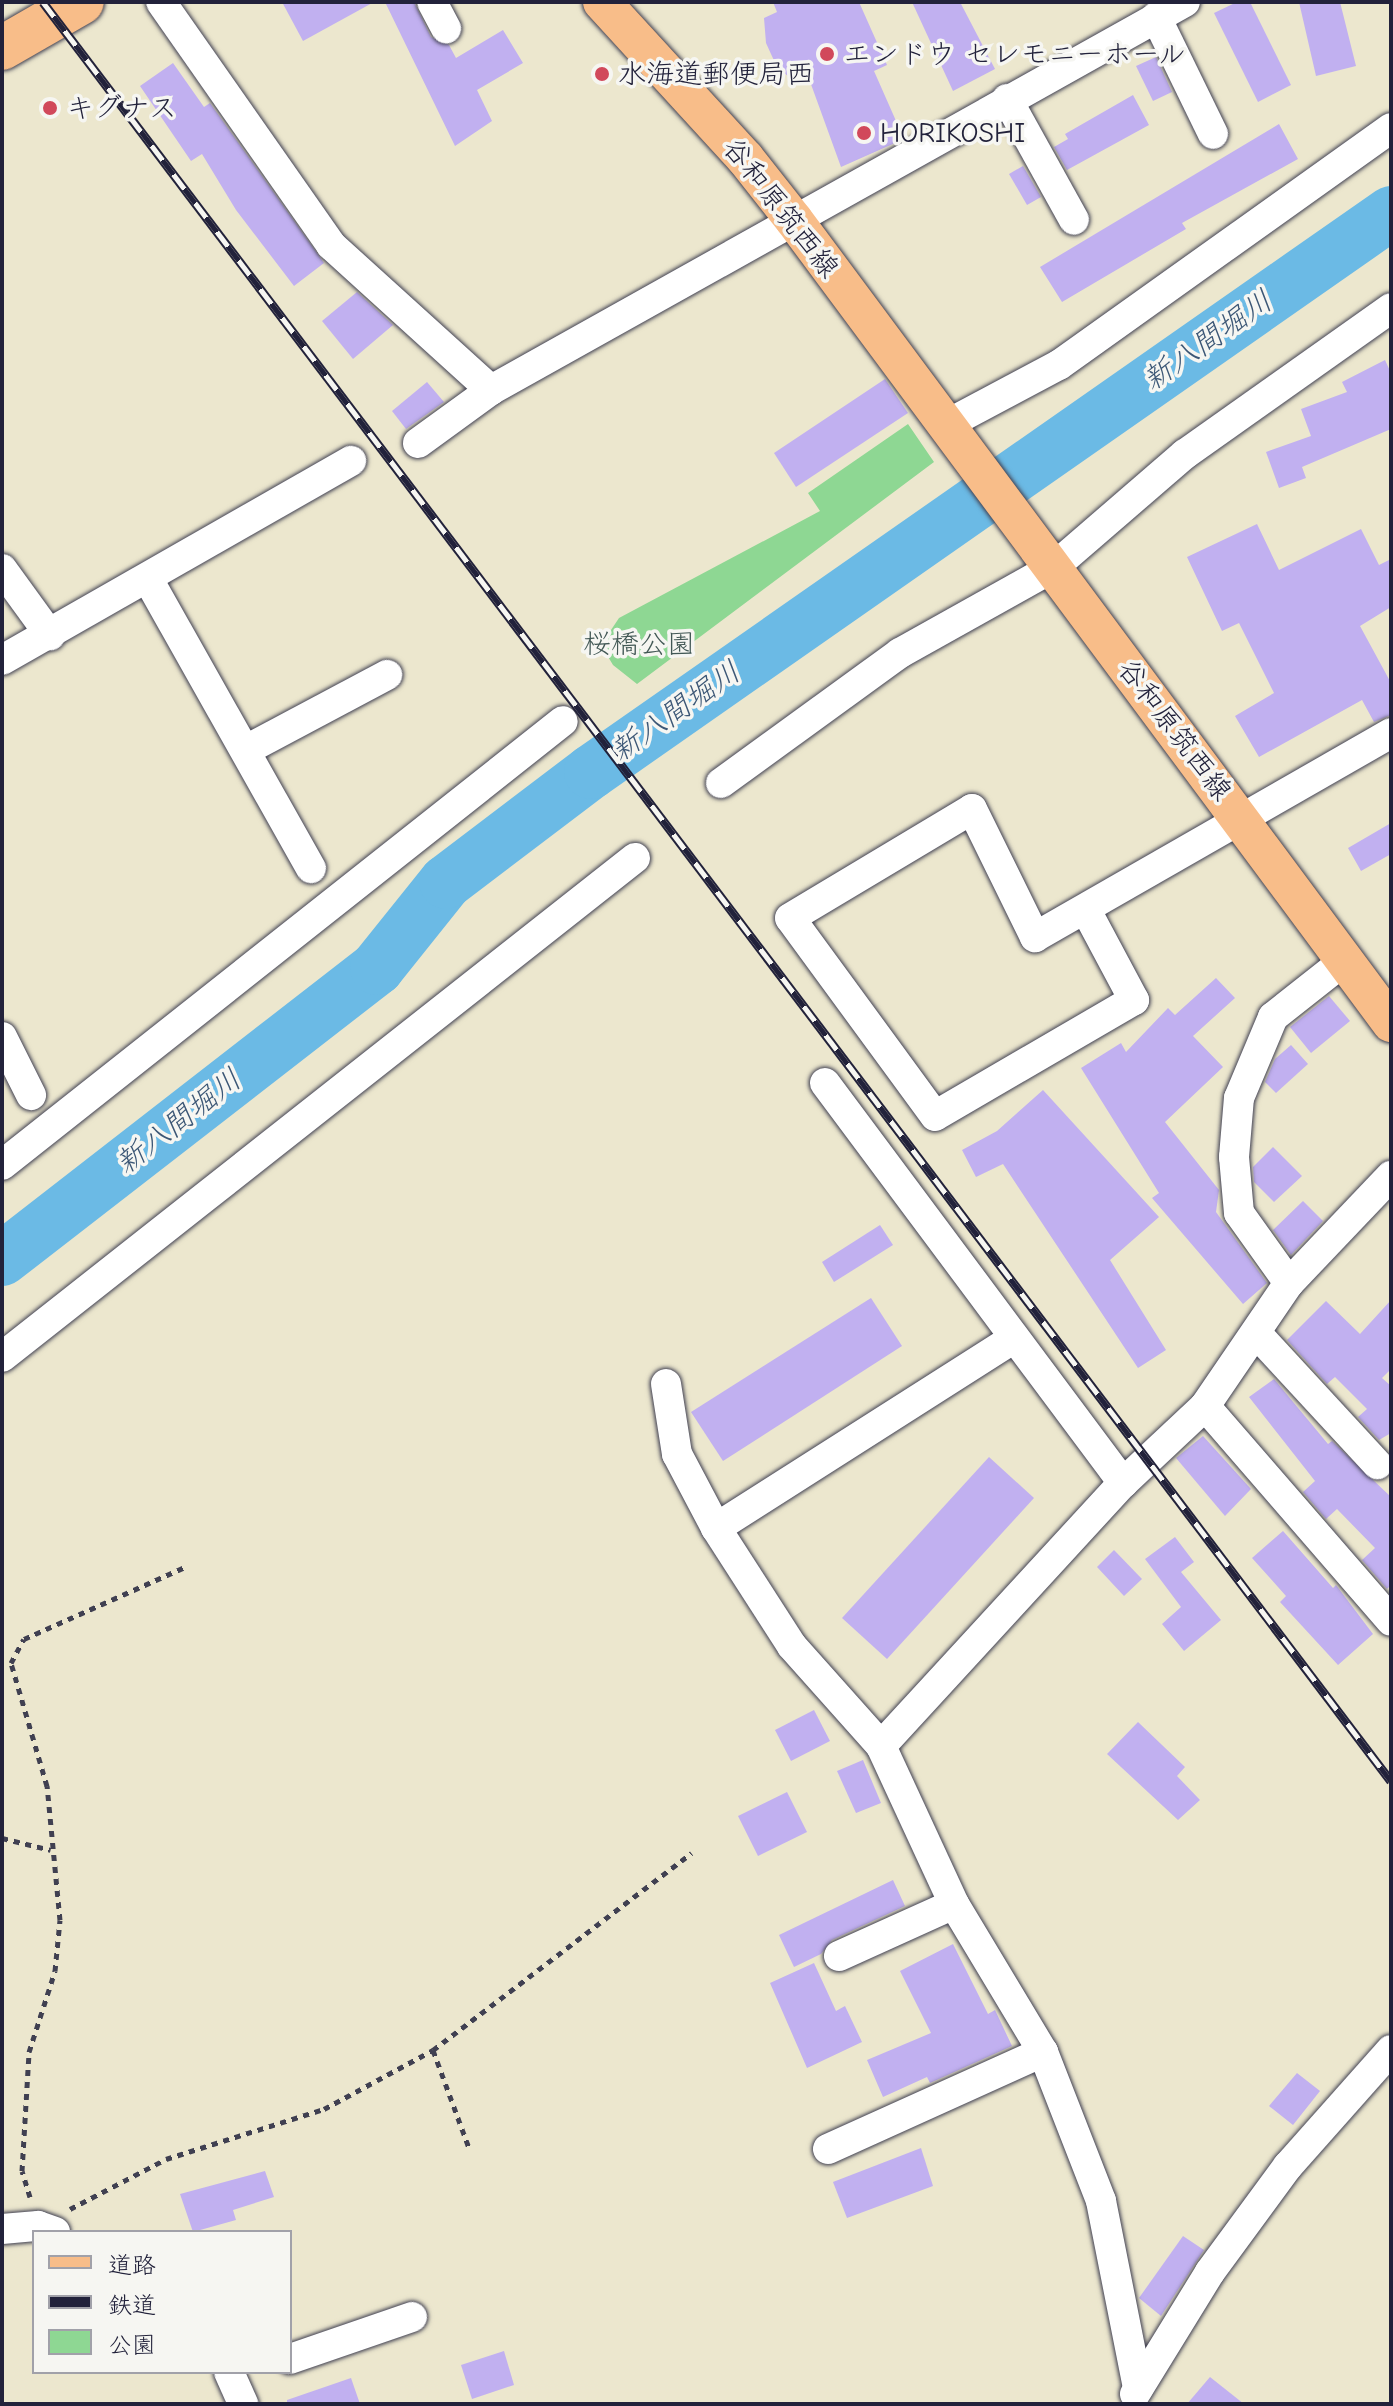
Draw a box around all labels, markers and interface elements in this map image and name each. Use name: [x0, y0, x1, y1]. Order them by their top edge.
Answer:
place label: エンドウ セレモニーホール: [843, 37, 1188, 71]
marker: エンドウ セレモニーホール: [818, 45, 836, 63]
place label: 水海道郵便局西: [618, 57, 814, 91]
marker: 水海道郵便局西: [593, 65, 611, 83]
place label: キグナス: [66, 91, 178, 125]
marker: キグナス: [41, 99, 59, 117]
place label: HORIKOSHI: [880, 116, 1025, 150]
marker: HORIKOSHI: [855, 124, 873, 142]
street label: 谷和原筑西線: [716, 131, 846, 285]
water label: 新八間堀川: [1136, 283, 1280, 399]
park label: 桜橋公園: [583, 627, 695, 661]
street label: 谷和原筑西線: [1111, 653, 1239, 807]
water label: 新八間堀川: [604, 654, 748, 770]
water label: 新八間堀川: [109, 1062, 249, 1182]
legend: [32, 2230, 292, 2374]
text: 道路: [108, 2251, 156, 2279]
text: 鉄道: [108, 2291, 156, 2319]
text: 公園: [108, 2331, 156, 2359]

